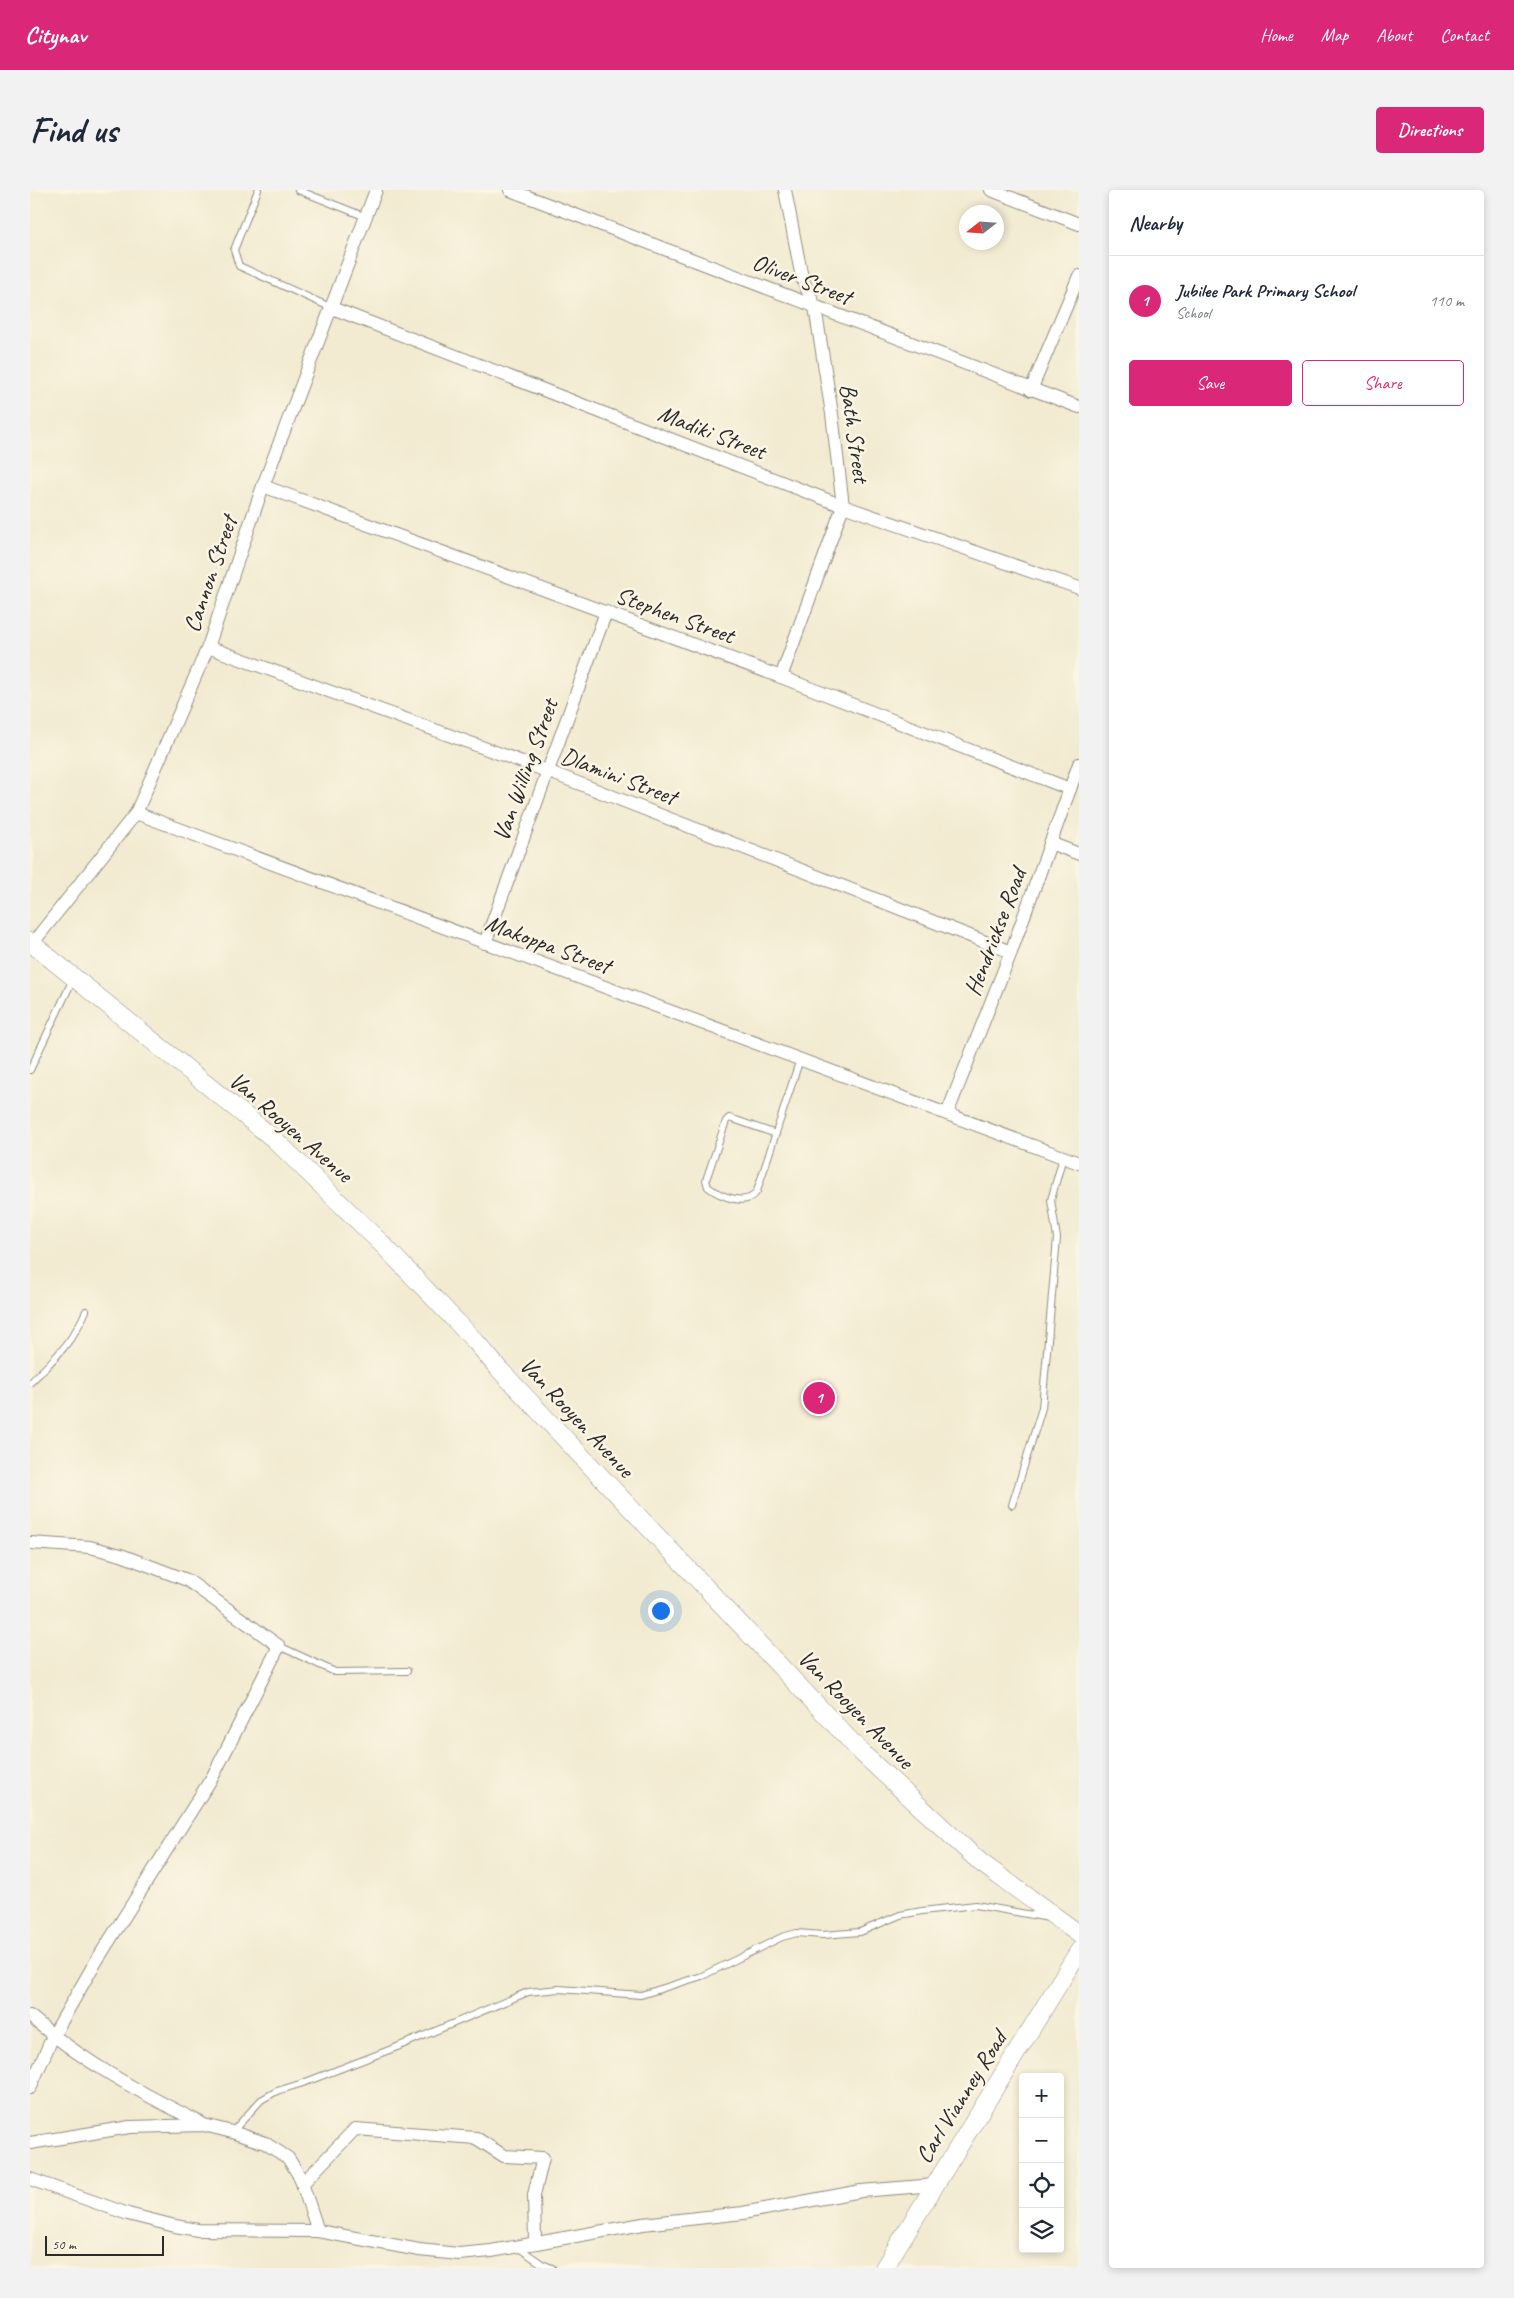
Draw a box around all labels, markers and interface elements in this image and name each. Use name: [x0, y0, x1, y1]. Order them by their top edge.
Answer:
text: Citynav: [25, 20, 86, 50]
text: Home: [1260, 24, 1293, 46]
text: Map: [1321, 24, 1348, 46]
text: About: [1376, 24, 1412, 46]
text: Contact: [1440, 24, 1489, 46]
button: Directions: [1376, 107, 1484, 153]
text: Find us: [30, 108, 117, 153]
north arrow: [959, 205, 1004, 250]
text: Nearby: [1129, 210, 1182, 236]
street label: Oliver Street: [748, 246, 858, 313]
text: Jubilee Park Primary School: [1176, 279, 1355, 303]
text: 1: [1141, 291, 1149, 311]
text: 110 m: [1430, 291, 1464, 311]
text: School: [1176, 303, 1210, 323]
button: Save: [1129, 360, 1292, 406]
button: Share: [1302, 360, 1464, 406]
street label: Bath Street: [833, 382, 877, 486]
street label: Madiki Street: [654, 398, 772, 467]
street label: Cannon Street: [176, 509, 245, 636]
street label: Stephen Street: [612, 580, 740, 651]
street label: Van Willing Street: [485, 693, 565, 845]
street label: Dlamini Street: [557, 740, 684, 813]
street label: Hendrickse Road: [957, 861, 1034, 1000]
street label: Makoppa Street: [481, 907, 618, 982]
street label: Van Rooyen Avenue: [223, 1065, 361, 1190]
street label: Van Rooyen Avenue: [513, 1350, 642, 1485]
pin: 1: [803, 1379, 835, 1417]
your location: [648, 1598, 674, 1624]
street label: Van Rooyen Avenue: [792, 1643, 922, 1776]
street label: Carl Vianney Road: [908, 2022, 1015, 2169]
map controls: [1019, 2073, 1064, 2253]
button: +: [1019, 2073, 1064, 2118]
button: −: [1019, 2118, 1064, 2163]
button: locate: [1019, 2163, 1064, 2208]
button: layers: [1019, 2208, 1064, 2253]
scale bar: [45, 2233, 164, 2256]
text: 50 m: [52, 2236, 76, 2253]

